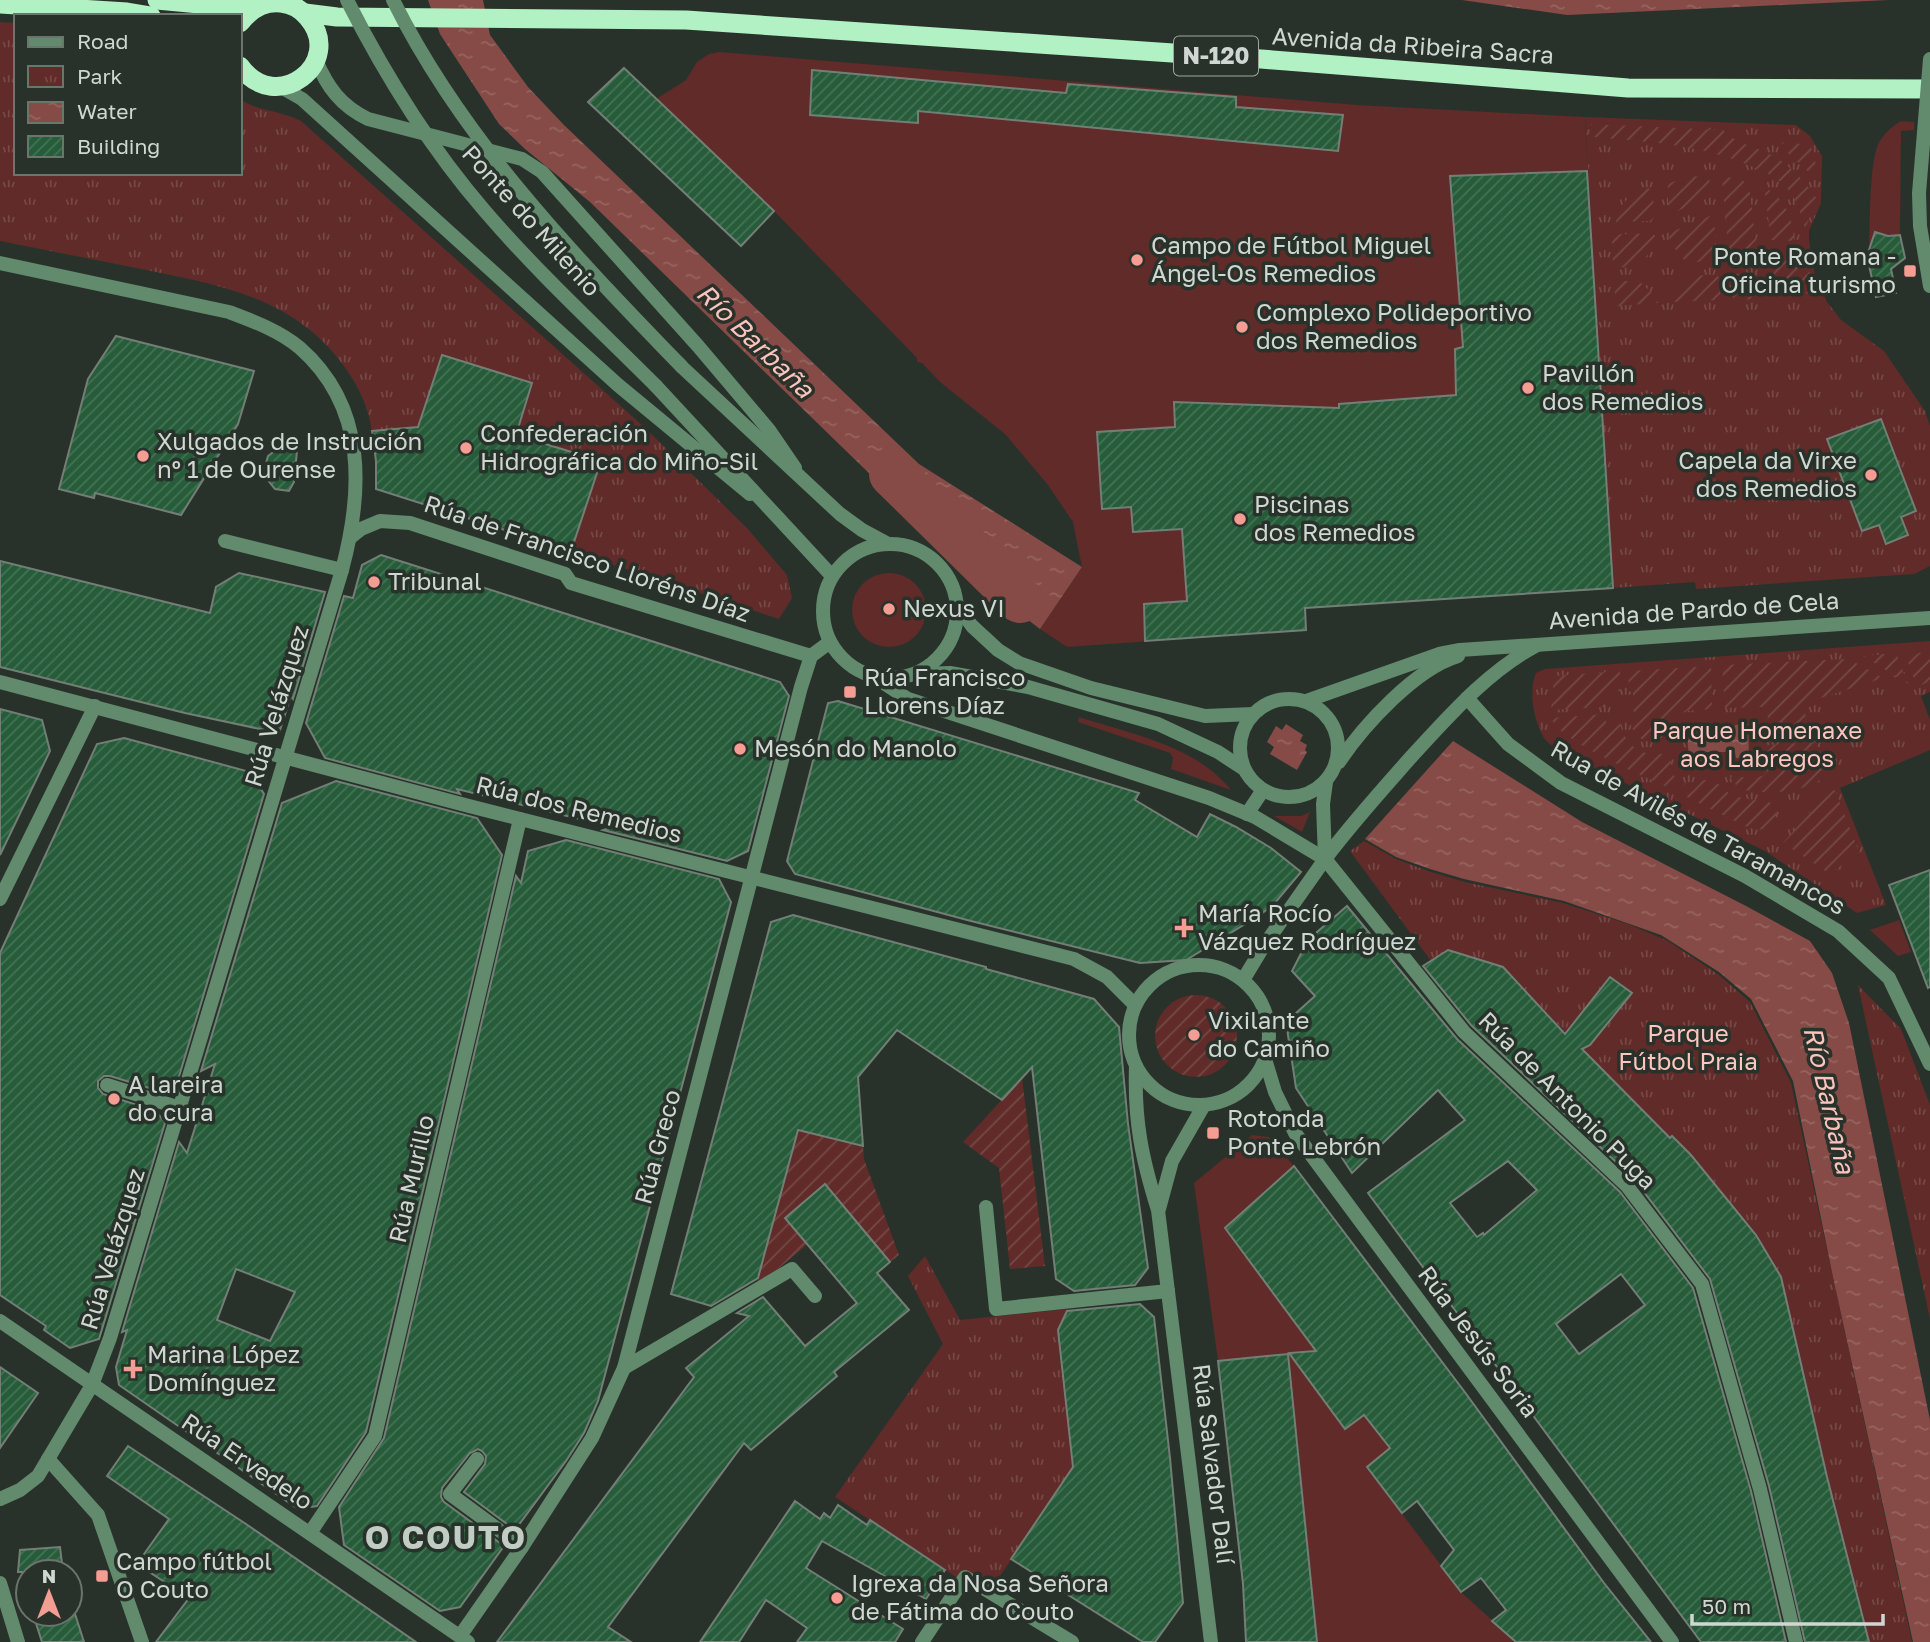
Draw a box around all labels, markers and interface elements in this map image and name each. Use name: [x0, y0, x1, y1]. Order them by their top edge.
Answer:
legend: [14, 14, 242, 175]
street label: Avenida da Ribeira Sacra: [1271, 20, 1555, 69]
text: Road: [77, 28, 128, 54]
road number: N-120: [1174, 36, 1258, 76]
text: Park: [77, 63, 123, 89]
text: Water: [77, 98, 137, 124]
text: Building: [77, 133, 160, 159]
street label: Ponte do Milenio: [457, 139, 607, 301]
place label: Campo de Fútbol Miguel Ángel-Os Remedios: [1151, 230, 1431, 287]
place label: Ponte Romana - Oficina turismo: [1713, 241, 1896, 298]
marker: Campo de Fútbol Miguel Ángel-Os Remedios: [1129, 252, 1145, 268]
marker: Ponte Romana - Oficina turismo: [1902, 263, 1918, 279]
water label: Río Barbaña: [691, 277, 821, 405]
place label: Complexo Polideportivo dos Remedios: [1256, 297, 1532, 354]
marker: Complexo Polideportivo dos Remedios: [1234, 319, 1250, 335]
place label: Pavillón dos Remedios: [1542, 358, 1703, 415]
marker: Pavillón dos Remedios: [1520, 380, 1536, 396]
place label: Confederación Hidrográfica do Miño-Sil: [480, 418, 758, 475]
place label: Xulgados de Instrución nº 1 de Ourense: [157, 426, 422, 483]
marker: Confederación Hidrográfica do Miño-Sil: [458, 440, 474, 456]
place label: Capela da Virxe dos Remedios: [1678, 445, 1857, 502]
marker: Xulgados de Instrución nº 1 de Ourense: [135, 448, 151, 464]
marker: Capela da Virxe dos Remedios: [1863, 467, 1879, 483]
street label: Rúa de Francisco Lloréns Díaz: [421, 488, 754, 627]
place label: Piscinas dos Remedios: [1254, 489, 1415, 546]
marker: Piscinas dos Remedios: [1232, 511, 1248, 527]
place label: Tribunal: [388, 566, 482, 595]
marker: Tribunal: [366, 574, 382, 590]
street label: Avenida de Pardo de Cela: [1548, 585, 1840, 634]
place label: Nexus VI: [903, 593, 1005, 622]
marker: Nexus VI: [881, 601, 897, 617]
street label: Rúa Velázquez: [237, 621, 314, 790]
place label: Rúa Francisco Llorens Díaz: [864, 662, 1025, 719]
marker: Rúa Francisco Llorens Díaz: [842, 684, 858, 700]
park label: Parque Homenaxe aos Labregos: [1652, 715, 1862, 772]
place label: Mesón do Manolo: [754, 733, 957, 762]
street label: Rua de Avilés de Taramancos: [1546, 733, 1851, 920]
marker: Mesón do Manolo: [732, 741, 748, 757]
street label: Rúa dos Remedios: [473, 769, 685, 848]
place label: María Rocío Vázquez Rodríguez: [1198, 898, 1416, 955]
marker: María Rocío Vázquez Rodríguez: [1176, 920, 1192, 936]
place label: Vixilante do Camiño: [1208, 1005, 1330, 1062]
street label: Rúa de Antonio Puga: [1473, 1005, 1663, 1195]
park label: Parque Fútbol Praia: [1618, 1018, 1758, 1075]
water label: Río Barbaña: [1797, 1023, 1862, 1178]
marker: Vixilante do Camiño: [1186, 1027, 1202, 1043]
place label: A lareira do cura: [128, 1069, 223, 1126]
street label: Rúa Greco: [627, 1086, 686, 1207]
marker: A lareira do cura: [106, 1091, 122, 1107]
place label: Rotonda Ponte Lebrón: [1227, 1103, 1381, 1160]
street label: Rúa Murillo: [382, 1112, 439, 1245]
marker: Rotonda Ponte Lebrón: [1205, 1125, 1221, 1141]
street label: Rúa Velázquez: [73, 1164, 150, 1333]
street label: Rúa Jesús Soria: [1413, 1260, 1546, 1423]
place label: Marina López Domínguez: [147, 1339, 300, 1396]
marker: Marina López Domínguez: [125, 1361, 141, 1377]
street label: Rúa Salvador Dalí: [1188, 1362, 1241, 1567]
street label: Rúa Ervedelo: [177, 1406, 319, 1515]
district label: O COUTO: [365, 1518, 527, 1556]
place label: Campo fútbol O Couto: [116, 1546, 272, 1603]
north arrow: [14, 1558, 84, 1628]
text: N: [42, 1564, 56, 1587]
marker: Campo fútbol O Couto: [94, 1568, 110, 1584]
place label: Igrexa da Nosa Señora de Fátima do Couto: [851, 1568, 1109, 1625]
scale bar: [1692, 1582, 1883, 1626]
marker: Igrexa da Nosa Señora de Fátima do Couto: [829, 1590, 845, 1606]
text: 50 m: [1702, 1593, 1751, 1619]

